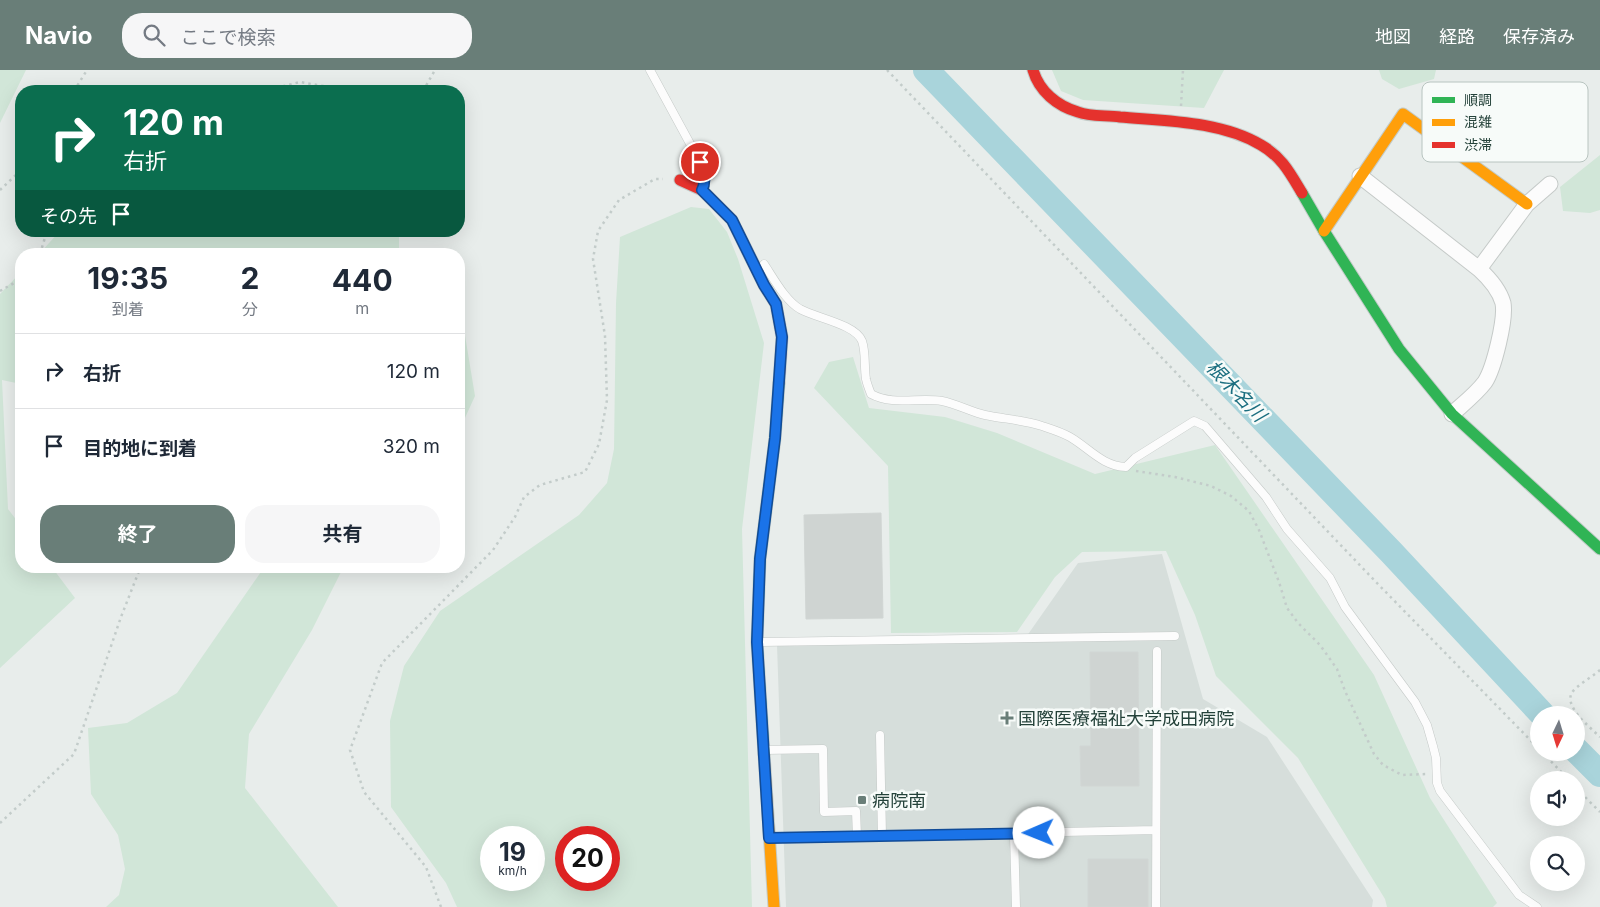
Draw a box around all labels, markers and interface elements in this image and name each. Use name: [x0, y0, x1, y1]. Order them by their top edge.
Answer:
search box: [122, 13, 472, 58]
text: Navio: [25, 21, 92, 50]
icon: search: [140, 21, 168, 49]
text: ここで検索: [180, 26, 275, 49]
text: 地図: [1375, 26, 1411, 47]
text: 経路: [1439, 26, 1475, 47]
text: 保存済み: [1503, 26, 1575, 47]
legend: [1422, 82, 1588, 162]
text: 順調: [1464, 91, 1492, 108]
text: 120 m: [123, 101, 224, 143]
icon: right: [40, 105, 105, 170]
text: 混雑: [1464, 113, 1492, 130]
text: 渋滞: [1464, 136, 1492, 153]
pin: [679, 141, 721, 183]
text: 右折: [123, 148, 167, 174]
icon: arrive: [686, 148, 714, 176]
icon: arrive: [107, 200, 135, 228]
text: その先: [40, 205, 97, 228]
text: 19:35: [87, 260, 168, 296]
text: 2: [241, 260, 260, 296]
text: 440: [332, 262, 393, 298]
text: m: [355, 298, 369, 318]
text: 到着: [112, 299, 144, 319]
text: 分: [242, 299, 258, 319]
water label: 根木名川: [1201, 356, 1272, 428]
icon: right: [40, 357, 68, 385]
text: 120 m: [387, 360, 440, 383]
text: 右折: [83, 362, 121, 385]
icon: arrive: [40, 432, 68, 460]
text: 320 m: [383, 435, 440, 458]
text: 目的地に到着: [83, 437, 197, 460]
button: 終了: [40, 505, 235, 563]
button: 共有: [245, 505, 440, 563]
north arrow: [1530, 706, 1585, 761]
map controls: [1530, 706, 1585, 891]
place label: 国際医療福祉大学成田病院: [1018, 708, 1234, 729]
marker: 国際医療福祉大学成田病院: [1000, 711, 1014, 725]
button: sound: [1530, 771, 1585, 826]
place label: 病院南: [872, 790, 926, 811]
marker: 病院南: [856, 794, 868, 806]
position arrow: [1012, 806, 1064, 858]
speed limit sign: 20: [555, 826, 620, 891]
button: search: [1530, 836, 1585, 891]
text: 19: [499, 837, 526, 867]
text: km/h: [498, 863, 527, 878]

